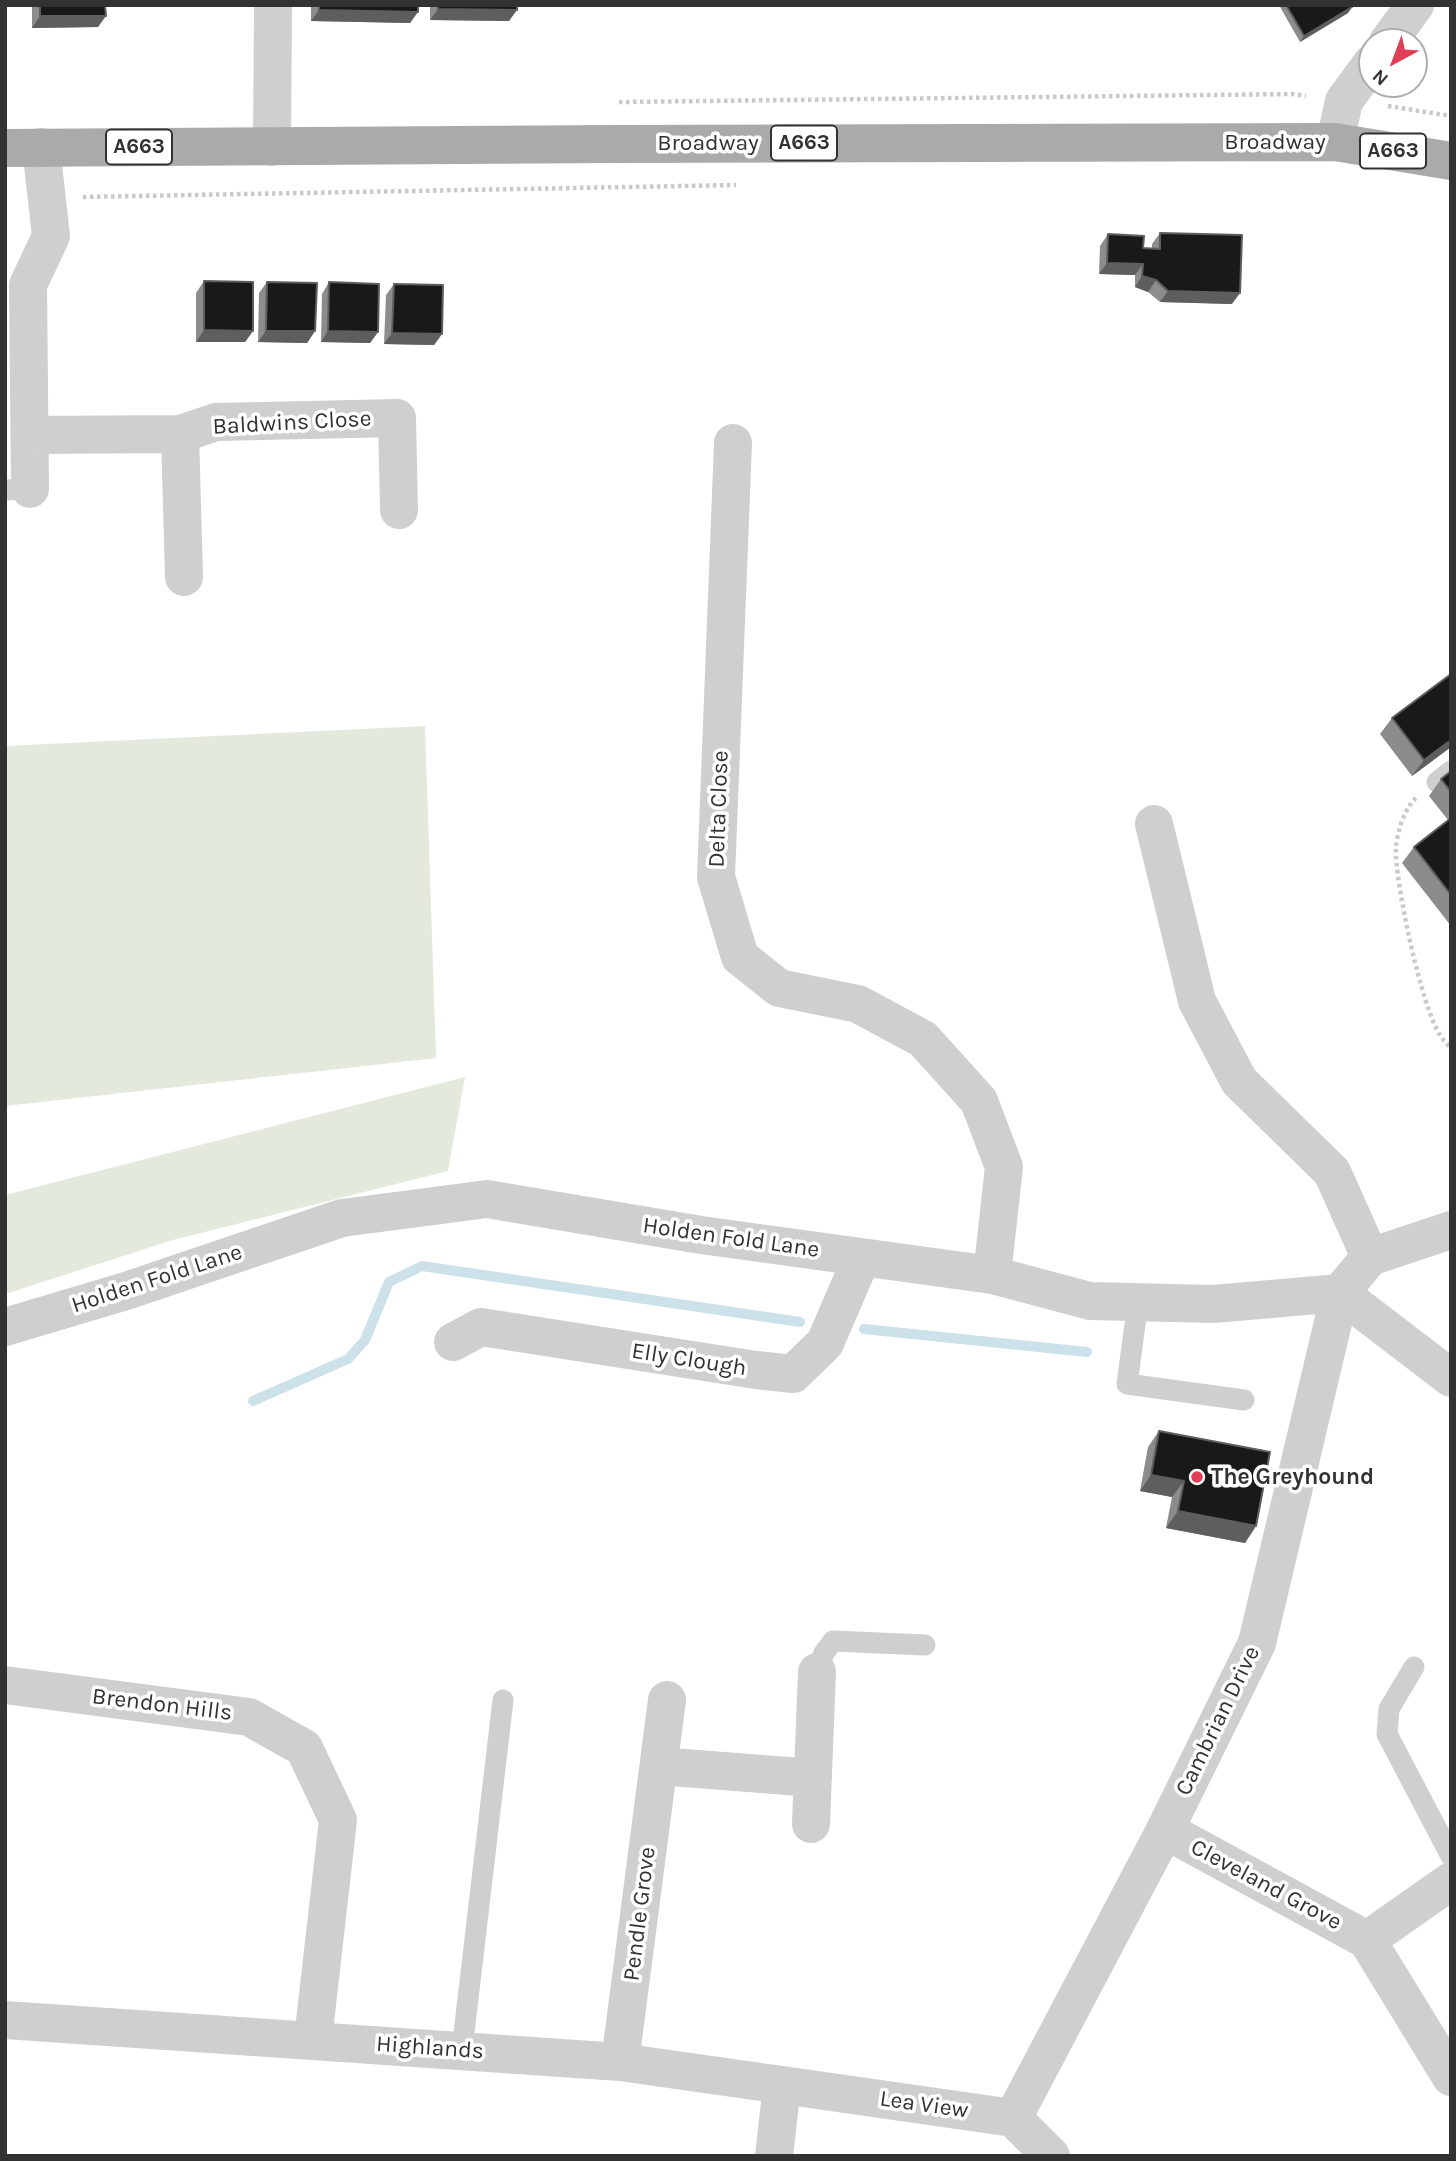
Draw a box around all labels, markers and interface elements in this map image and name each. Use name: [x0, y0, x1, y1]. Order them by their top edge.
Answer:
north arrow: [1358, 28, 1428, 98]
text: N: [1368, 65, 1393, 90]
road number: A663: [771, 125, 837, 160]
street label: Broadway: [1224, 128, 1326, 156]
street label: Broadway: [657, 129, 759, 157]
road number: A663: [106, 130, 172, 164]
road number: A663: [1360, 134, 1426, 168]
street label: Baldwins Close: [212, 405, 372, 441]
street label: Delta Close: [703, 750, 735, 868]
street label: Holden Fold Lane: [641, 1212, 821, 1264]
street label: Holden Fold Lane: [68, 1238, 246, 1320]
street label: Elly Clough: [630, 1337, 748, 1383]
place label: The Greyhound: [1211, 1463, 1374, 1491]
marker: The Greyhound: [1189, 1469, 1205, 1485]
street label: Cambrian Drive: [1170, 1642, 1266, 1800]
street label: Brendon Hills: [90, 1683, 234, 1727]
street label: Cleveland Grove: [1186, 1834, 1346, 1936]
street label: Pendle Grove: [618, 1845, 662, 1983]
street label: Highlands: [375, 2030, 485, 2066]
street label: Lea View: [878, 2085, 970, 2125]

